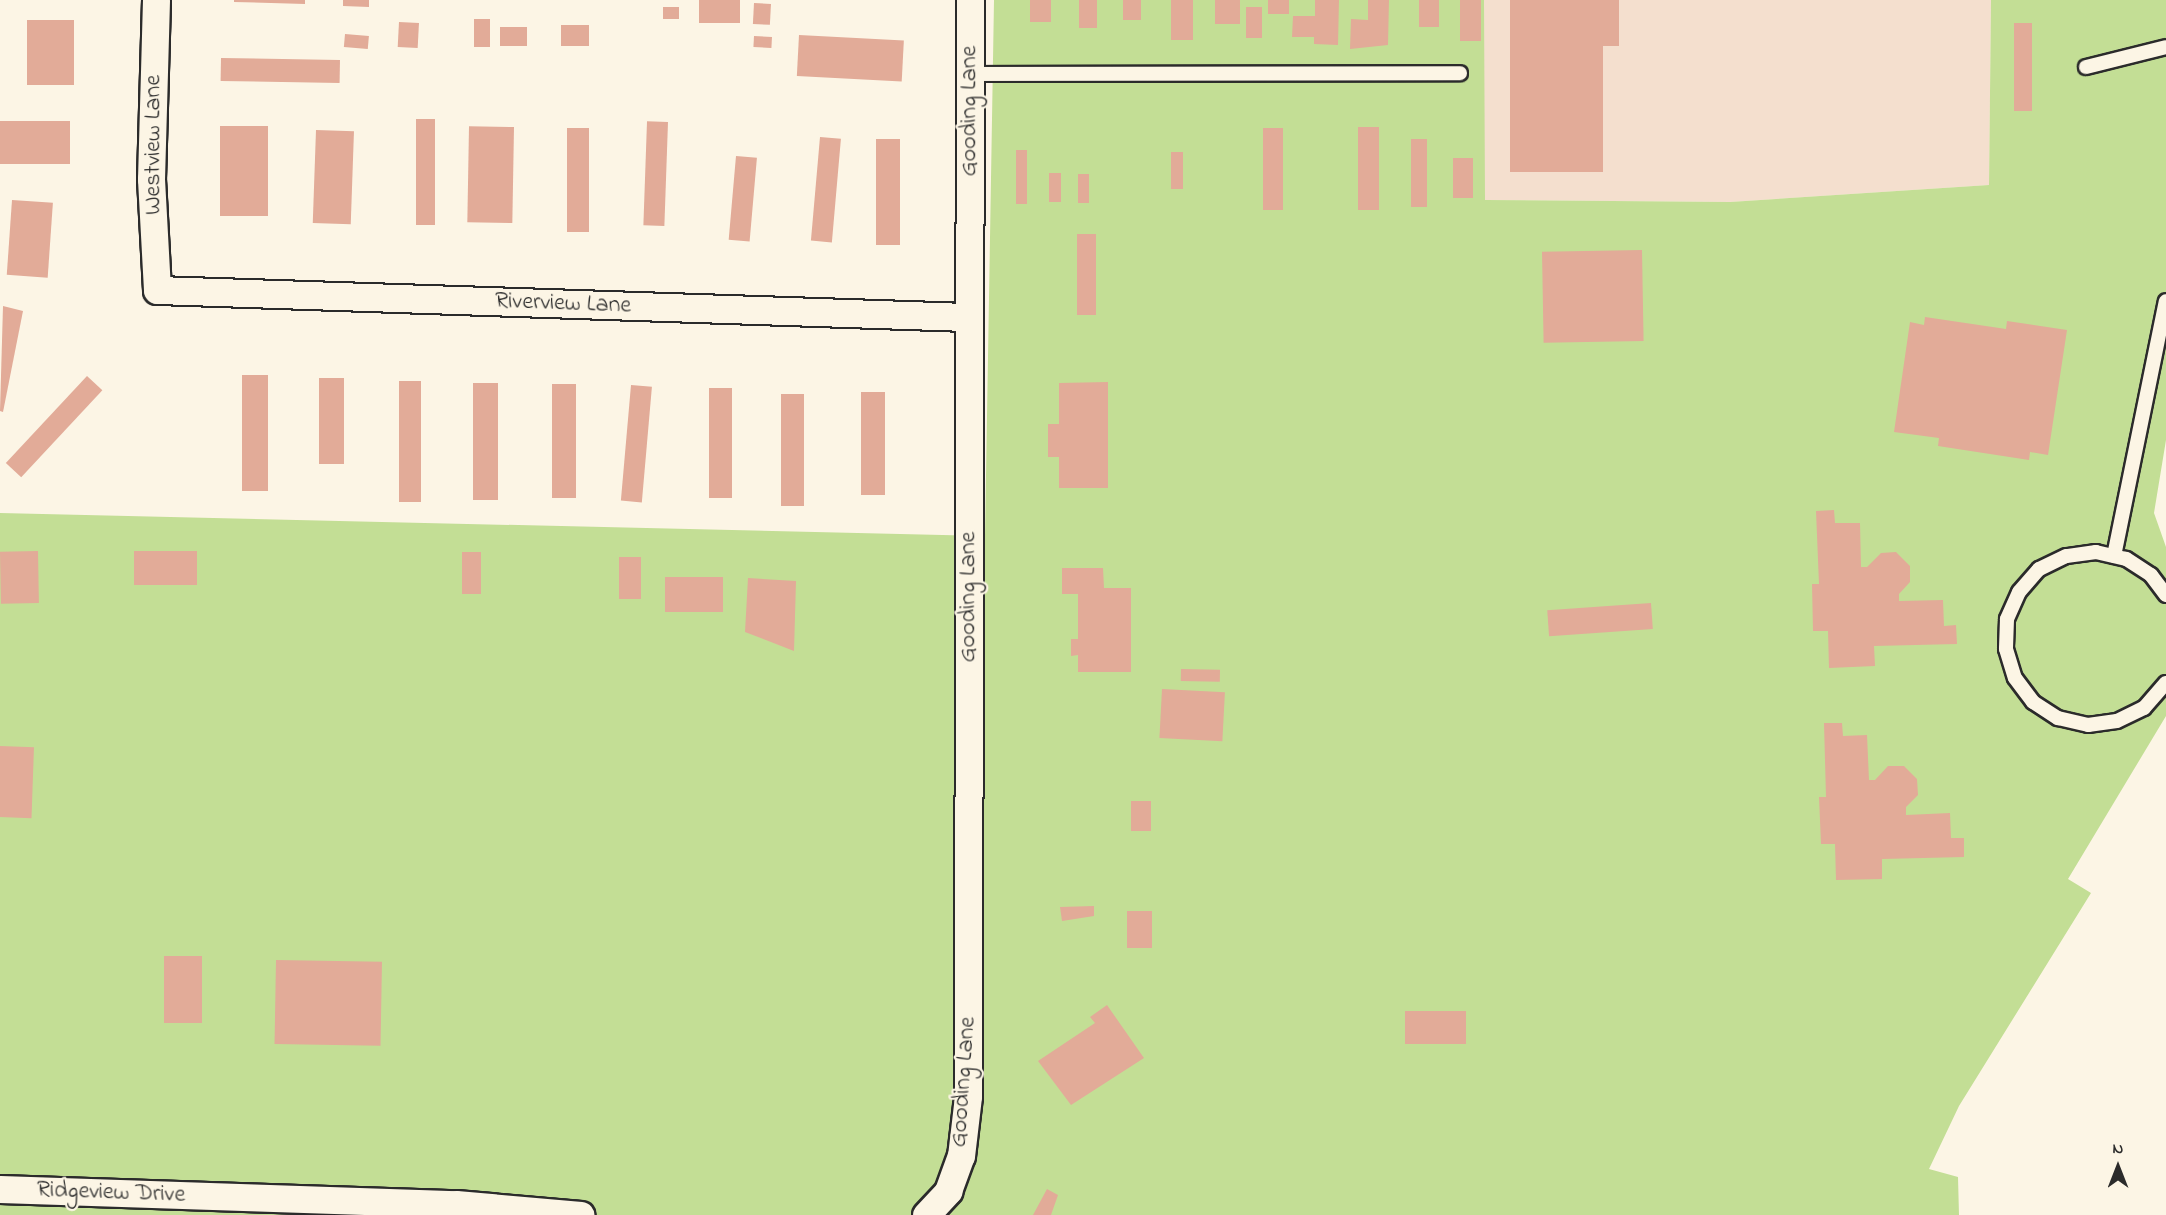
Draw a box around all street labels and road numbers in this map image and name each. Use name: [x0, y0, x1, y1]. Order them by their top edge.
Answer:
street label: Gooding Lane: [956, 46, 984, 176]
street label: Westview Lane: [140, 75, 168, 215]
street label: Riverview Lane: [494, 287, 632, 321]
street label: Gooding Lane: [955, 532, 983, 662]
street label: Gooding Lane: [945, 1016, 983, 1148]
street label: Ridgeview Drive: [36, 1176, 186, 1210]

